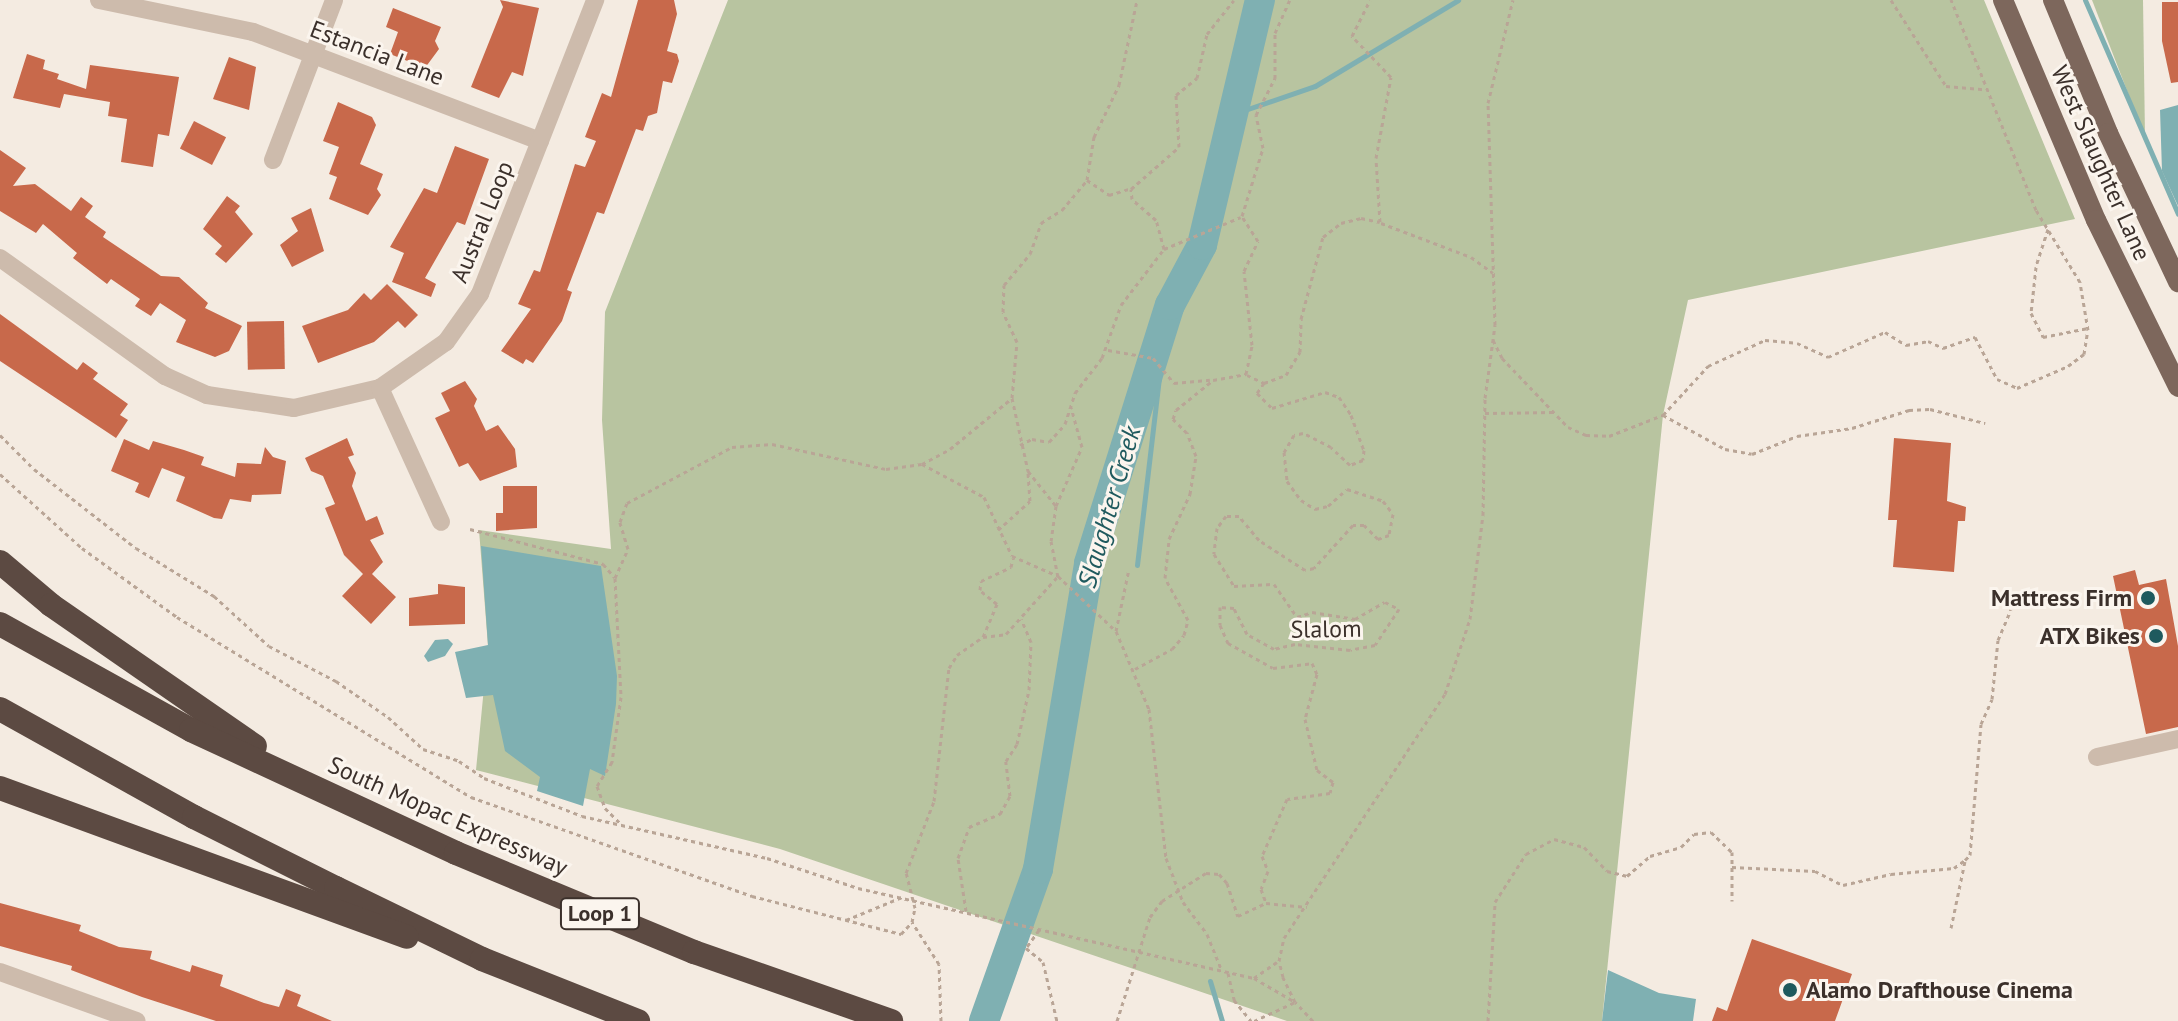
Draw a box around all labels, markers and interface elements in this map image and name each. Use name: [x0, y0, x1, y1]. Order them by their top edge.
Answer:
street label: Estancia Lane: [306, 14, 448, 92]
street label: West Slaughter Lane: [2045, 61, 2157, 265]
street label: Austral Loop: [445, 157, 519, 287]
water label: Slaughter Creek: [1071, 423, 1147, 591]
place label: Mattress Firm: [1991, 584, 2132, 612]
marker: Mattress Firm: [2139, 589, 2157, 607]
street label: Slalom: [1290, 614, 1362, 644]
place label: ATX Bikes: [2039, 622, 2140, 650]
marker: ATX Bikes: [2147, 627, 2165, 645]
street label: South Mopac Expressway: [324, 750, 572, 882]
road number: Loop 1: [558, 896, 642, 932]
place label: Alamo Drafthouse Cinema: [1806, 976, 2073, 1004]
marker: Alamo Drafthouse Cinema: [1781, 981, 1799, 999]

